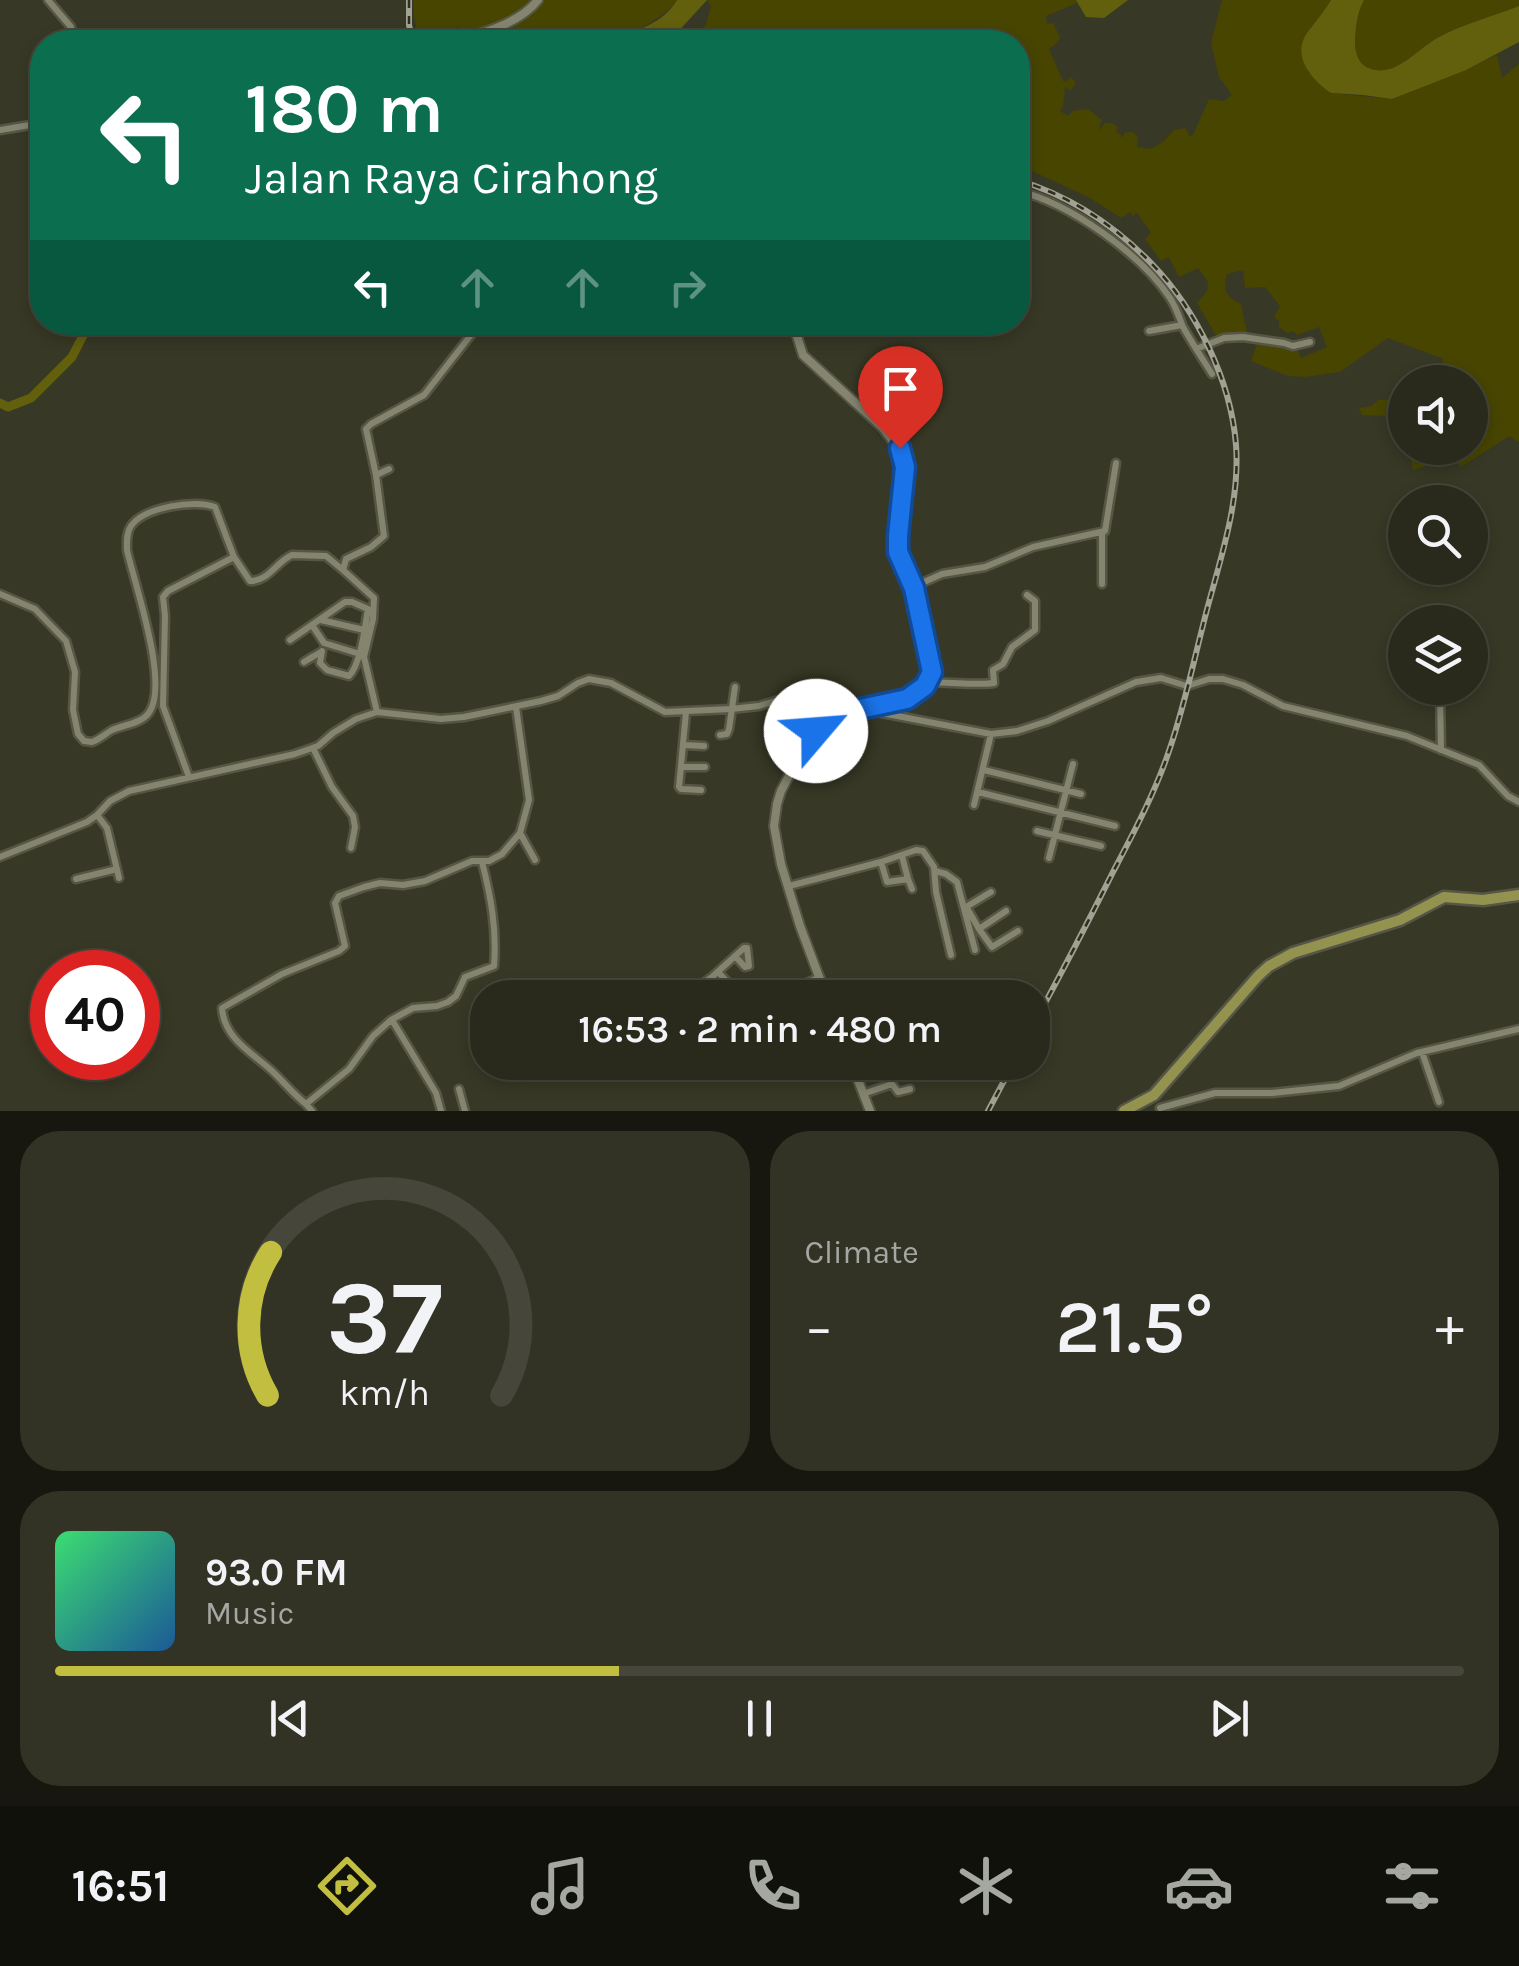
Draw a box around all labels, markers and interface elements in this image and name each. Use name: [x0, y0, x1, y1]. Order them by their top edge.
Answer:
text: 180 m: [245, 68, 444, 150]
icon: left: [80, 70, 210, 200]
text: Jalan Raya Cirahong: [245, 152, 658, 204]
icon: left: [345, 260, 400, 315]
icon: ahead: [450, 260, 505, 315]
icon: ahead: [555, 260, 610, 315]
icon: right: [660, 260, 715, 315]
pin: [858, 346, 943, 449]
icon: arrive: [873, 361, 928, 416]
map controls: [1388, 365, 1488, 705]
button: sound: [1388, 365, 1488, 465]
button: search: [1388, 485, 1488, 585]
button: layers: [1388, 605, 1488, 705]
position arrow: [764, 679, 868, 783]
speed limit sign: 40: [30, 950, 160, 1080]
text: 16:53 · 2 min · 480 m: [578, 1007, 942, 1052]
text: Climate: [805, 1234, 919, 1271]
text: 37: [327, 1258, 443, 1379]
text: 21.5°: [1055, 1283, 1213, 1371]
text: −: [805, 1295, 833, 1359]
text: +: [1435, 1295, 1464, 1359]
text: km/h: [339, 1372, 430, 1414]
text: 93.0 FM: [205, 1550, 348, 1595]
text: Music: [205, 1595, 294, 1632]
icon: previous: [262, 1691, 317, 1746]
icon: pause: [732, 1691, 787, 1746]
icon: next: [1202, 1691, 1257, 1746]
icon: directions: [312, 1851, 382, 1921]
icon: music: [525, 1851, 595, 1921]
icon: phone: [738, 1851, 808, 1921]
icon: climate: [951, 1851, 1021, 1921]
icon: car: [1164, 1851, 1234, 1921]
icon: filters: [1377, 1851, 1447, 1921]
text: 16:51: [72, 1860, 169, 1912]

